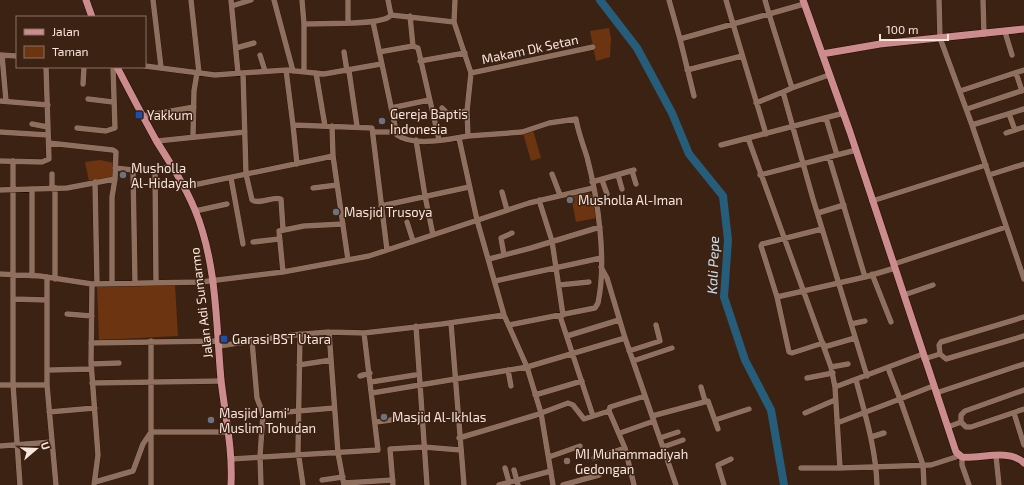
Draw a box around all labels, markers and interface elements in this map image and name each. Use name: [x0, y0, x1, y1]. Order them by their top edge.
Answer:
legend: [16, 16, 146, 68]
scale bar: [880, 16, 948, 42]
text: 100 m: [886, 22, 918, 36]
text: Jalan: [52, 24, 80, 38]
street label: Makam Dk Setan: [480, 31, 580, 67]
text: Taman: [52, 44, 89, 58]
place label: Gereja Baptis Indonesia: [390, 106, 468, 137]
place label: Yakkum: [147, 107, 193, 123]
marker: Yakkum: [134, 110, 144, 120]
marker: Gereja Baptis Indonesia: [377, 116, 387, 126]
place label: Musholla Al-Hidayah: [131, 160, 197, 191]
marker: Musholla Al-Hidayah: [118, 170, 128, 180]
place label: Musholla Al-Iman: [578, 192, 683, 208]
marker: Musholla Al-Iman: [565, 195, 575, 205]
place label: Masjid Trusoya: [344, 204, 433, 220]
marker: Masjid Trusoya: [331, 207, 341, 217]
water label: Kali Pepe: [703, 235, 722, 294]
street label: Jalan Adi Sumarmo: [186, 247, 216, 359]
place label: Garasi BST Utara: [232, 331, 331, 347]
marker: Garasi BST Utara: [219, 334, 229, 344]
place label: Masjid Jami' Muslim Tohudan: [219, 405, 316, 436]
place label: Masjid Al-Ikhlas: [392, 409, 486, 425]
marker: Masjid Al-Ikhlas: [379, 412, 389, 422]
marker: Masjid Jami' Muslim Tohudan: [206, 415, 216, 425]
north arrow: [16, 429, 56, 469]
text: U: [39, 440, 53, 451]
place label: MI Muhammadiyah Gedongan: [575, 446, 688, 477]
marker: MI Muhammadiyah Gedongan: [562, 456, 572, 466]

